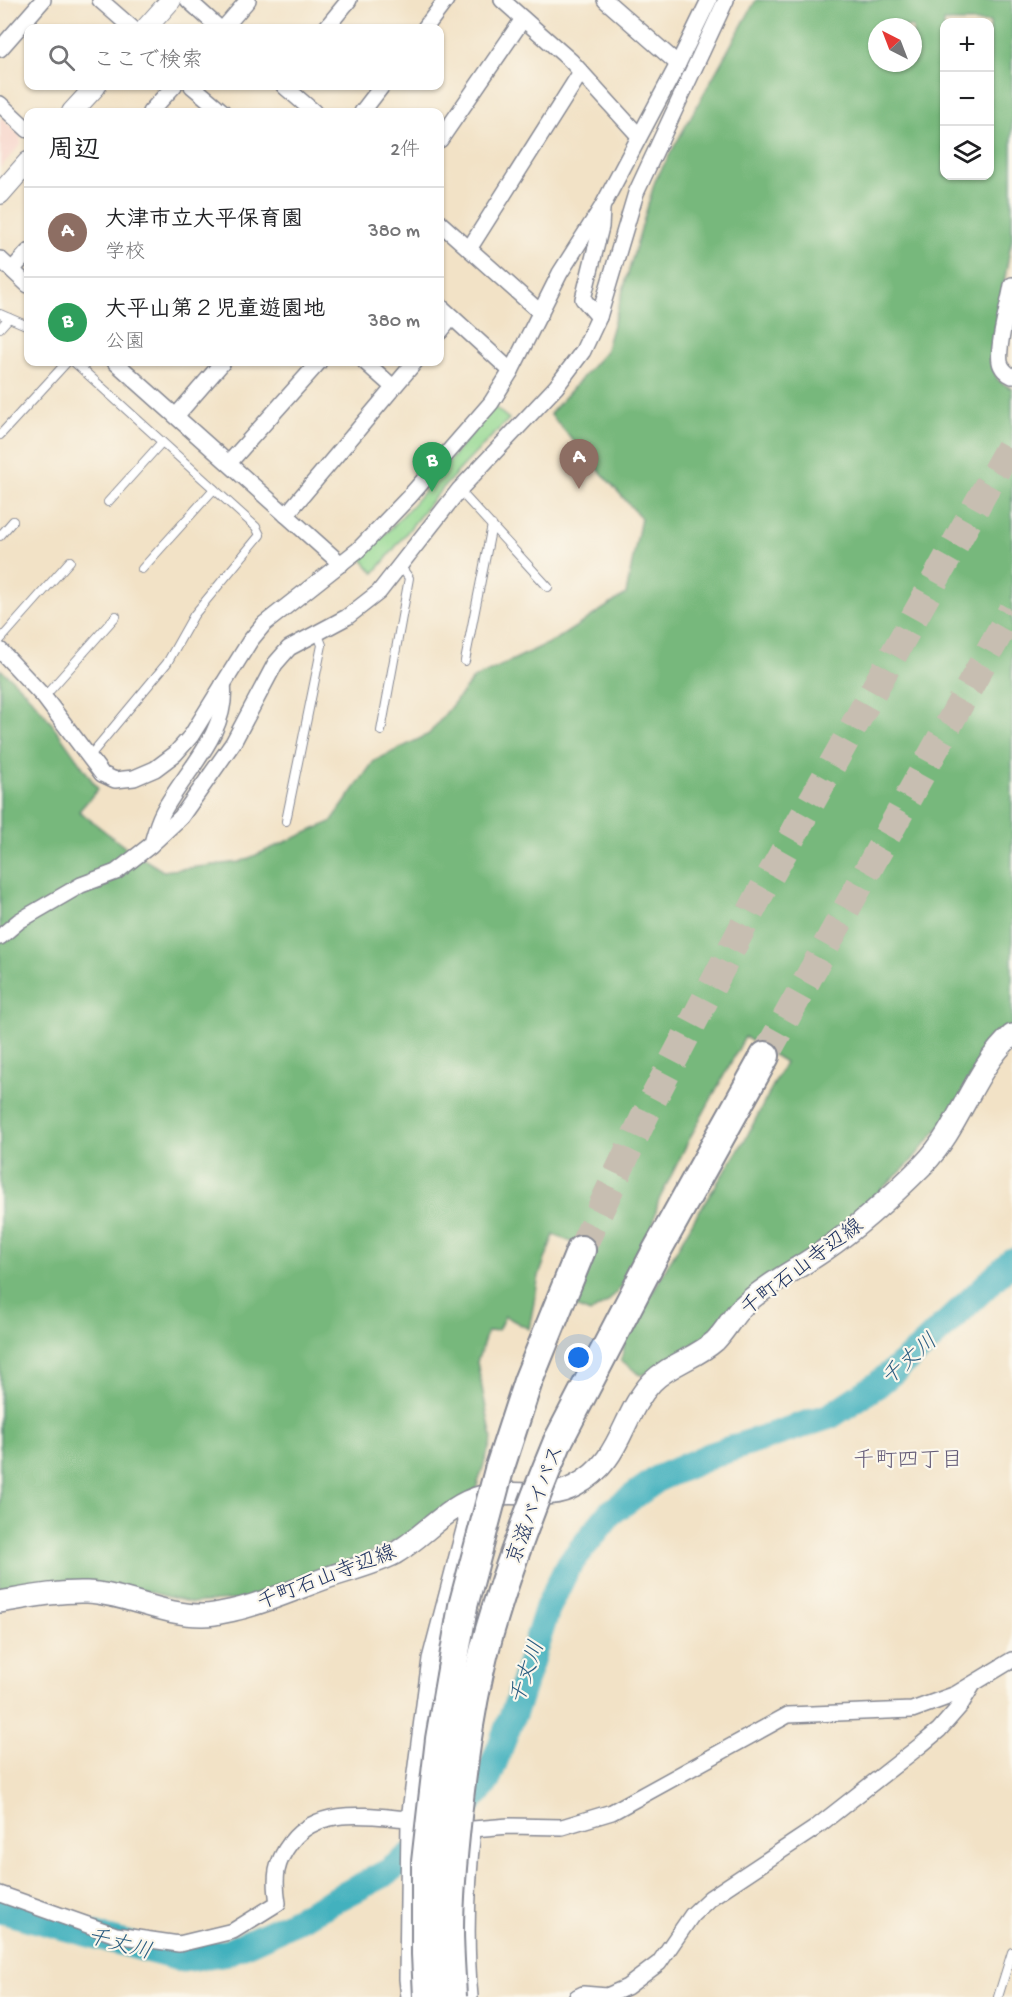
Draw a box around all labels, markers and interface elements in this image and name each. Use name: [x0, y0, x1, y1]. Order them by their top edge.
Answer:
north arrow: [868, 18, 922, 72]
map controls: [940, 18, 994, 180]
button: +: [940, 18, 994, 72]
search box: [24, 24, 444, 90]
icon: search: [45, 41, 78, 74]
text: ここで検索: [93, 49, 203, 75]
button: −: [940, 72, 994, 126]
button: layers: [940, 126, 994, 180]
text: 周辺: [48, 137, 100, 168]
text: 2件: [390, 140, 420, 163]
text: 大津市立大平保育園: [105, 208, 303, 234]
text: A: [62, 221, 73, 244]
text: 380 m: [368, 221, 420, 244]
text: 学校: [105, 242, 145, 265]
text: 大平山第２児童遊園地: [105, 298, 325, 324]
text: B: [62, 311, 73, 334]
text: 380 m: [368, 311, 420, 334]
text: 公園: [105, 332, 145, 355]
pin: A: [560, 440, 598, 489]
pin: B: [412, 442, 452, 492]
street label: 千町石山寺辺線: [736, 1214, 869, 1323]
water label: 千丈川: [877, 1329, 944, 1392]
your location: [564, 1343, 593, 1372]
street label: 京滋バイパス: [502, 1442, 571, 1568]
district label: 千町四丁目: [853, 1448, 963, 1475]
street label: 千町石山寺辺線: [254, 1540, 400, 1617]
water label: 千丈川: [505, 1638, 552, 1709]
water label: 千丈川: [84, 1924, 154, 1967]

